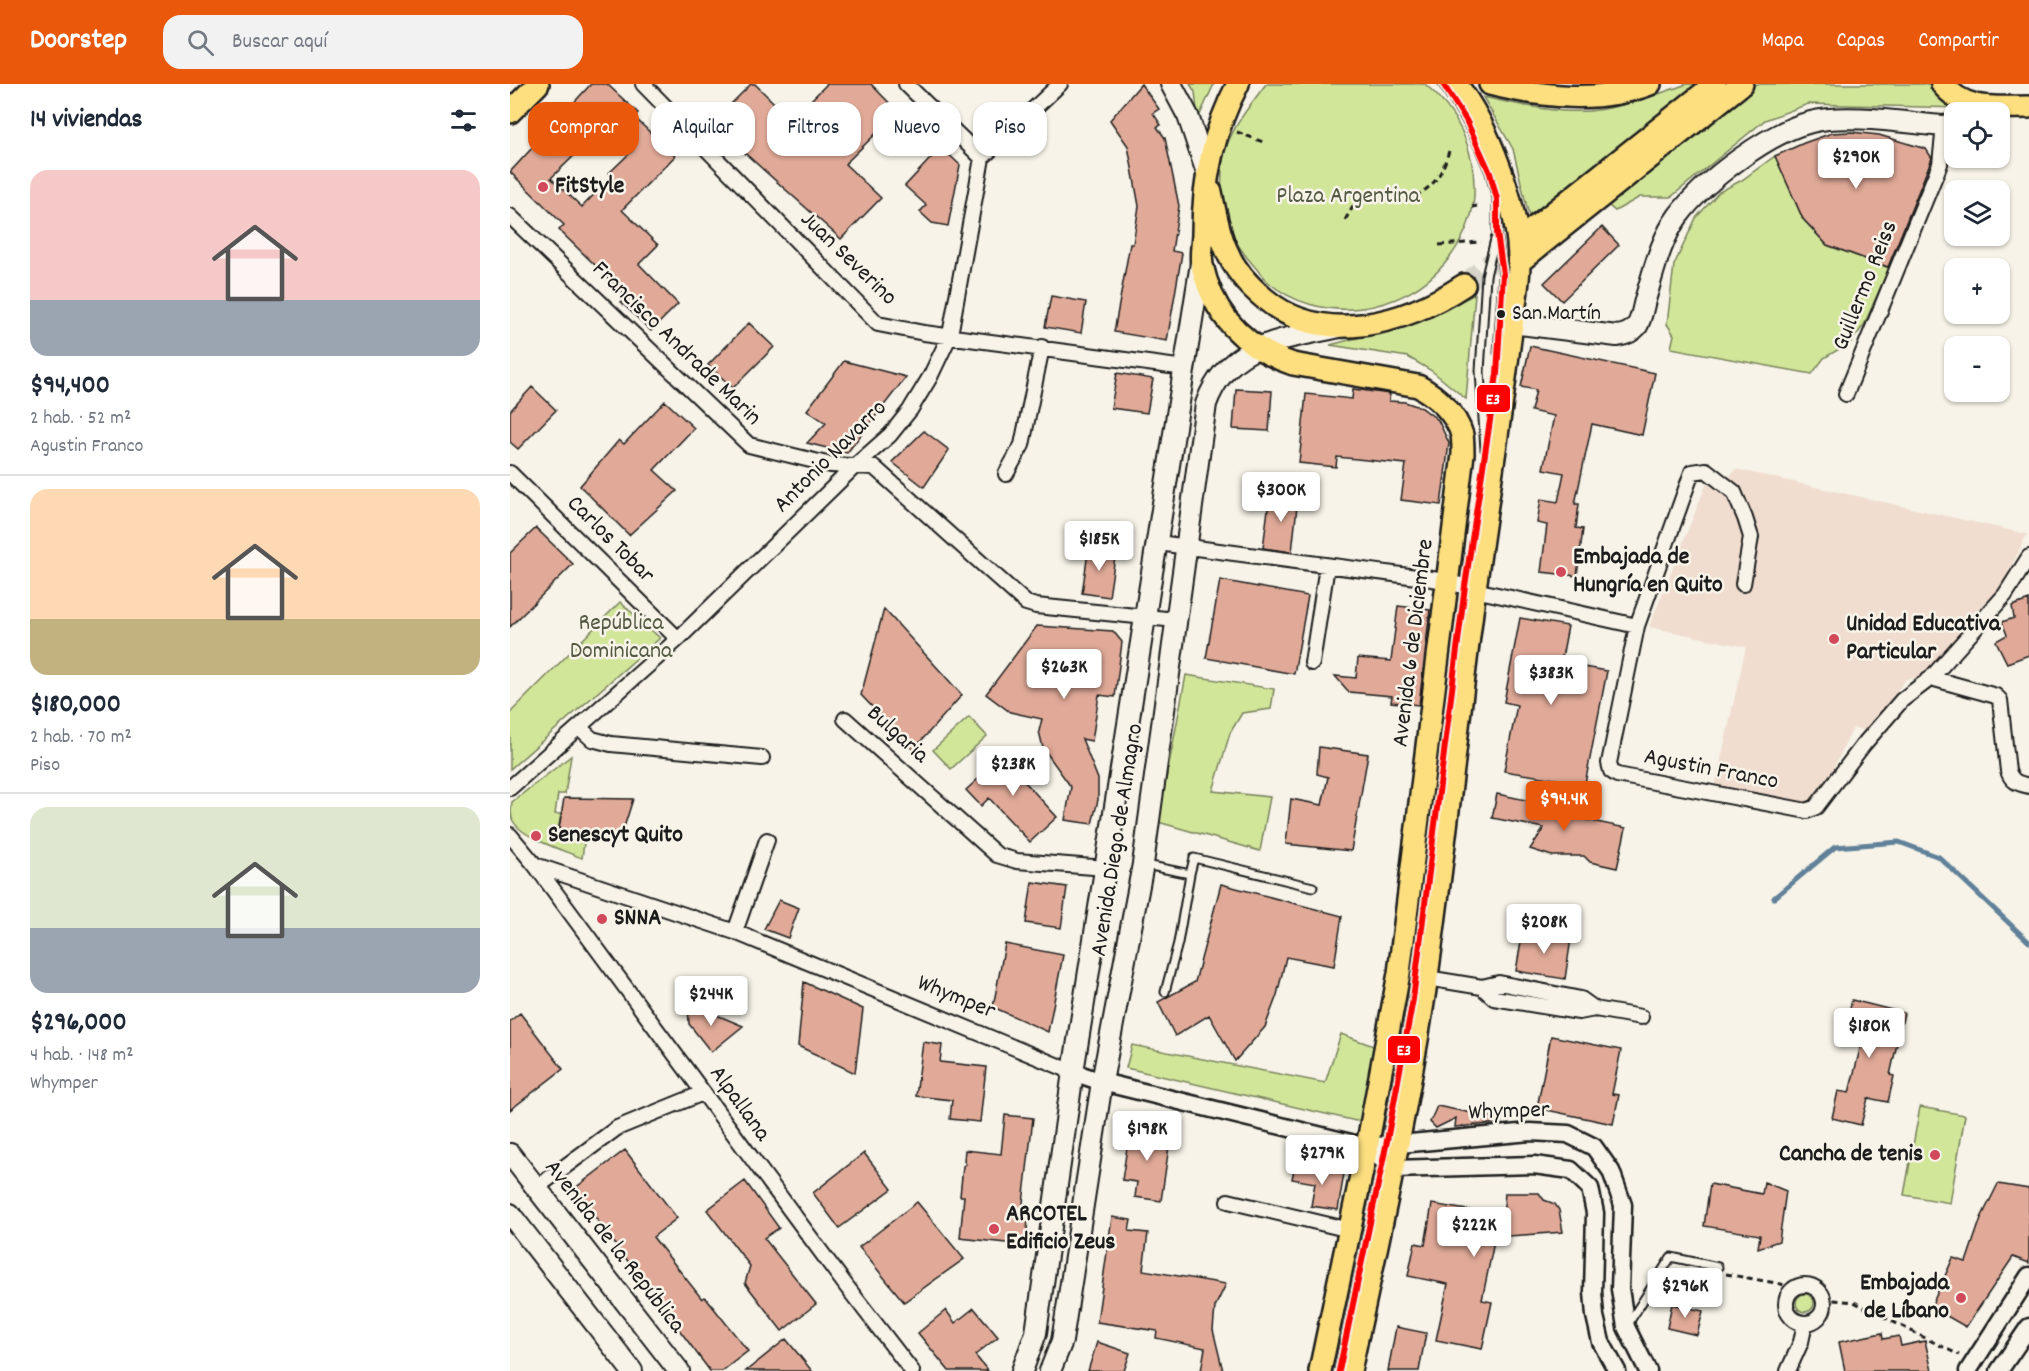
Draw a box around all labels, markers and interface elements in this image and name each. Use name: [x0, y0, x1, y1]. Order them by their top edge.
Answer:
search box: [163, 15, 583, 69]
text: Doorstep: [30, 22, 127, 62]
icon: search: [184, 26, 217, 59]
text: Buscar aquí: [232, 27, 327, 58]
text: Mapa: [1762, 27, 1804, 57]
text: Capas: [1837, 27, 1885, 57]
text: Compartir: [1918, 27, 1999, 57]
text: 14 viviendas: [30, 102, 142, 139]
chip: Comprar: [528, 102, 639, 156]
chip: Alquilar: [651, 102, 755, 156]
chip: Filtros: [767, 102, 861, 156]
chip: Nuevo: [873, 102, 961, 156]
chip: Piso: [973, 102, 1047, 156]
map controls: [1944, 102, 2010, 402]
button: locate: [1944, 102, 2010, 168]
icon: filters: [447, 104, 480, 137]
pin: $290K: [1814, 139, 1898, 190]
text: $290K: [1832, 144, 1880, 172]
place label: FitStyle: [555, 170, 625, 204]
marker: FitStyle: [536, 180, 550, 194]
park label: Plaza Argentina: [1276, 180, 1420, 214]
button: layers: [1944, 180, 2010, 246]
street label: Juan Severino: [792, 204, 904, 314]
icon: home: [201, 209, 309, 317]
street label: Guillermo Reiss: [1825, 216, 1907, 356]
street label: Francisco Andrade Marin: [583, 254, 769, 434]
button: +: [1944, 258, 2010, 324]
place label: San Martín: [1512, 299, 1601, 330]
marker: San Martín: [1495, 308, 1507, 320]
button: −: [1944, 336, 2010, 402]
text: $94,400: [30, 368, 110, 405]
line badge: E3: [1476, 384, 1511, 413]
text: E3: [1486, 389, 1500, 412]
street label: Antonio Navarro: [767, 393, 895, 521]
text: 2 hab. · 52 m²: [30, 405, 131, 433]
text: Agustin Franco: [30, 433, 143, 461]
pin: $300K: [1239, 472, 1323, 523]
text: $300K: [1256, 477, 1306, 505]
street label: Carlos Tobar: [558, 488, 662, 592]
pin: $185K: [1057, 521, 1141, 572]
text: $185K: [1078, 526, 1120, 554]
icon: home: [201, 528, 309, 636]
street label: Avenida 6 de Diciembre: [1384, 537, 1444, 749]
place label: Embajada de Hungría en Quito: [1573, 541, 1723, 603]
marker: Embajada de Hungría en Quito: [1554, 565, 1568, 579]
park label: República Dominicana: [570, 607, 673, 669]
place label: Unidad Educativa Particular: [1846, 608, 2001, 670]
marker: Unidad Educativa Particular: [1827, 632, 1841, 646]
pin: $263K: [1022, 649, 1106, 700]
text: $263K: [1041, 654, 1087, 682]
pin: $383K: [1509, 655, 1593, 706]
text: $383K: [1528, 660, 1574, 688]
text: $180,000: [30, 687, 121, 724]
street label: Bulgaria: [858, 698, 936, 773]
street label: Avenida Diego de Almagro: [1083, 721, 1153, 959]
text: 2 hab. · 70 m²: [30, 724, 132, 752]
street label: Agustin Franco: [1641, 740, 1781, 800]
pin: $238K: [971, 746, 1055, 797]
text: $238K: [990, 751, 1036, 779]
text: Piso: [30, 752, 60, 780]
pin: $94.4K: [1515, 781, 1613, 832]
text: $94.4K: [1540, 786, 1588, 814]
place label: Senescyt Quito: [548, 819, 683, 853]
marker: Senescyt Quito: [529, 829, 543, 843]
icon: home: [201, 846, 309, 954]
place label: SNNA: [614, 902, 661, 936]
pin: $208K: [1502, 904, 1586, 955]
text: $208K: [1520, 909, 1568, 937]
marker: SNNA: [595, 912, 609, 926]
street label: Whymper: [912, 967, 1000, 1029]
pin: $244K: [669, 976, 753, 1027]
text: $244K: [689, 981, 733, 1009]
text: $296,000: [30, 1005, 127, 1042]
pin: $180K: [1827, 1008, 1911, 1059]
text: $180K: [1848, 1013, 1890, 1041]
line badge: E3: [1387, 1035, 1421, 1064]
text: E3: [1397, 1040, 1411, 1063]
text: 4 hab. · 148 m²: [30, 1042, 133, 1070]
street label: Alpallana: [700, 1059, 779, 1149]
text: Whymper: [30, 1070, 98, 1098]
street label: Whymper: [1468, 1094, 1550, 1130]
pin: $198K: [1105, 1111, 1189, 1162]
text: $198K: [1127, 1116, 1167, 1144]
pin: $279K: [1280, 1135, 1364, 1186]
place label: Cancha de tenis: [1779, 1138, 1923, 1172]
text: $279K: [1300, 1140, 1344, 1168]
marker: Cancha de tenis: [1928, 1148, 1942, 1162]
street label: Avenida de la República: [535, 1153, 693, 1342]
place label: ARCOTEL Edificio Zeus: [1006, 1198, 1115, 1260]
pin: $222K: [1432, 1207, 1516, 1258]
text: $222K: [1451, 1212, 1497, 1240]
marker: ARCOTEL Edificio Zeus: [987, 1222, 1001, 1236]
place label: Embajada de Líbano: [1860, 1267, 1950, 1329]
pin: $296K: [1643, 1268, 1727, 1319]
text: $296K: [1661, 1273, 1709, 1301]
marker: Embajada de Líbano: [1954, 1291, 1968, 1305]

